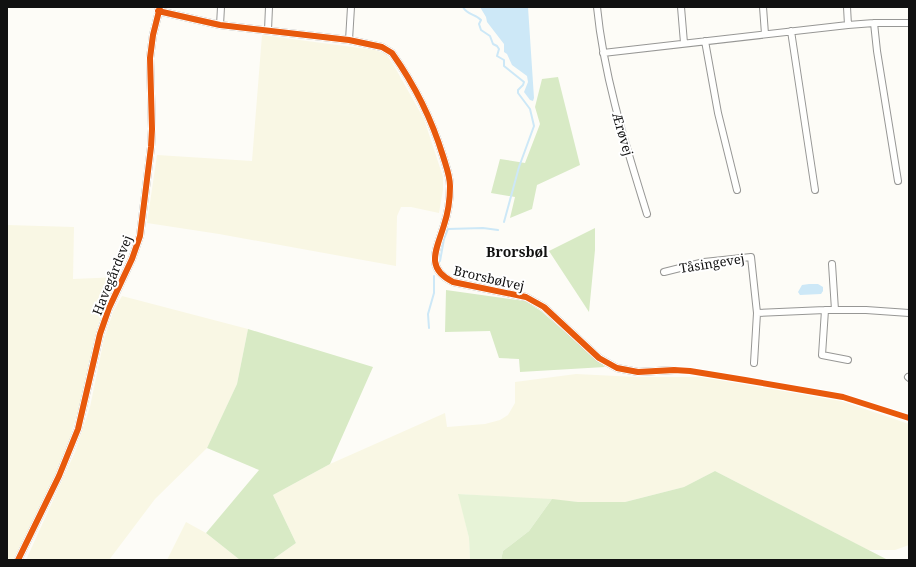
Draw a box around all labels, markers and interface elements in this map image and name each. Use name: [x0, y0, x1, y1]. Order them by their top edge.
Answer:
street label: Ærøvej: [608, 110, 638, 158]
street label: Havegårdsvej: [88, 232, 136, 318]
district label: Brorsbøl: [486, 242, 548, 261]
street label: Tåsingevej: [678, 249, 746, 277]
street label: Brorsbølvej: [452, 261, 526, 295]

